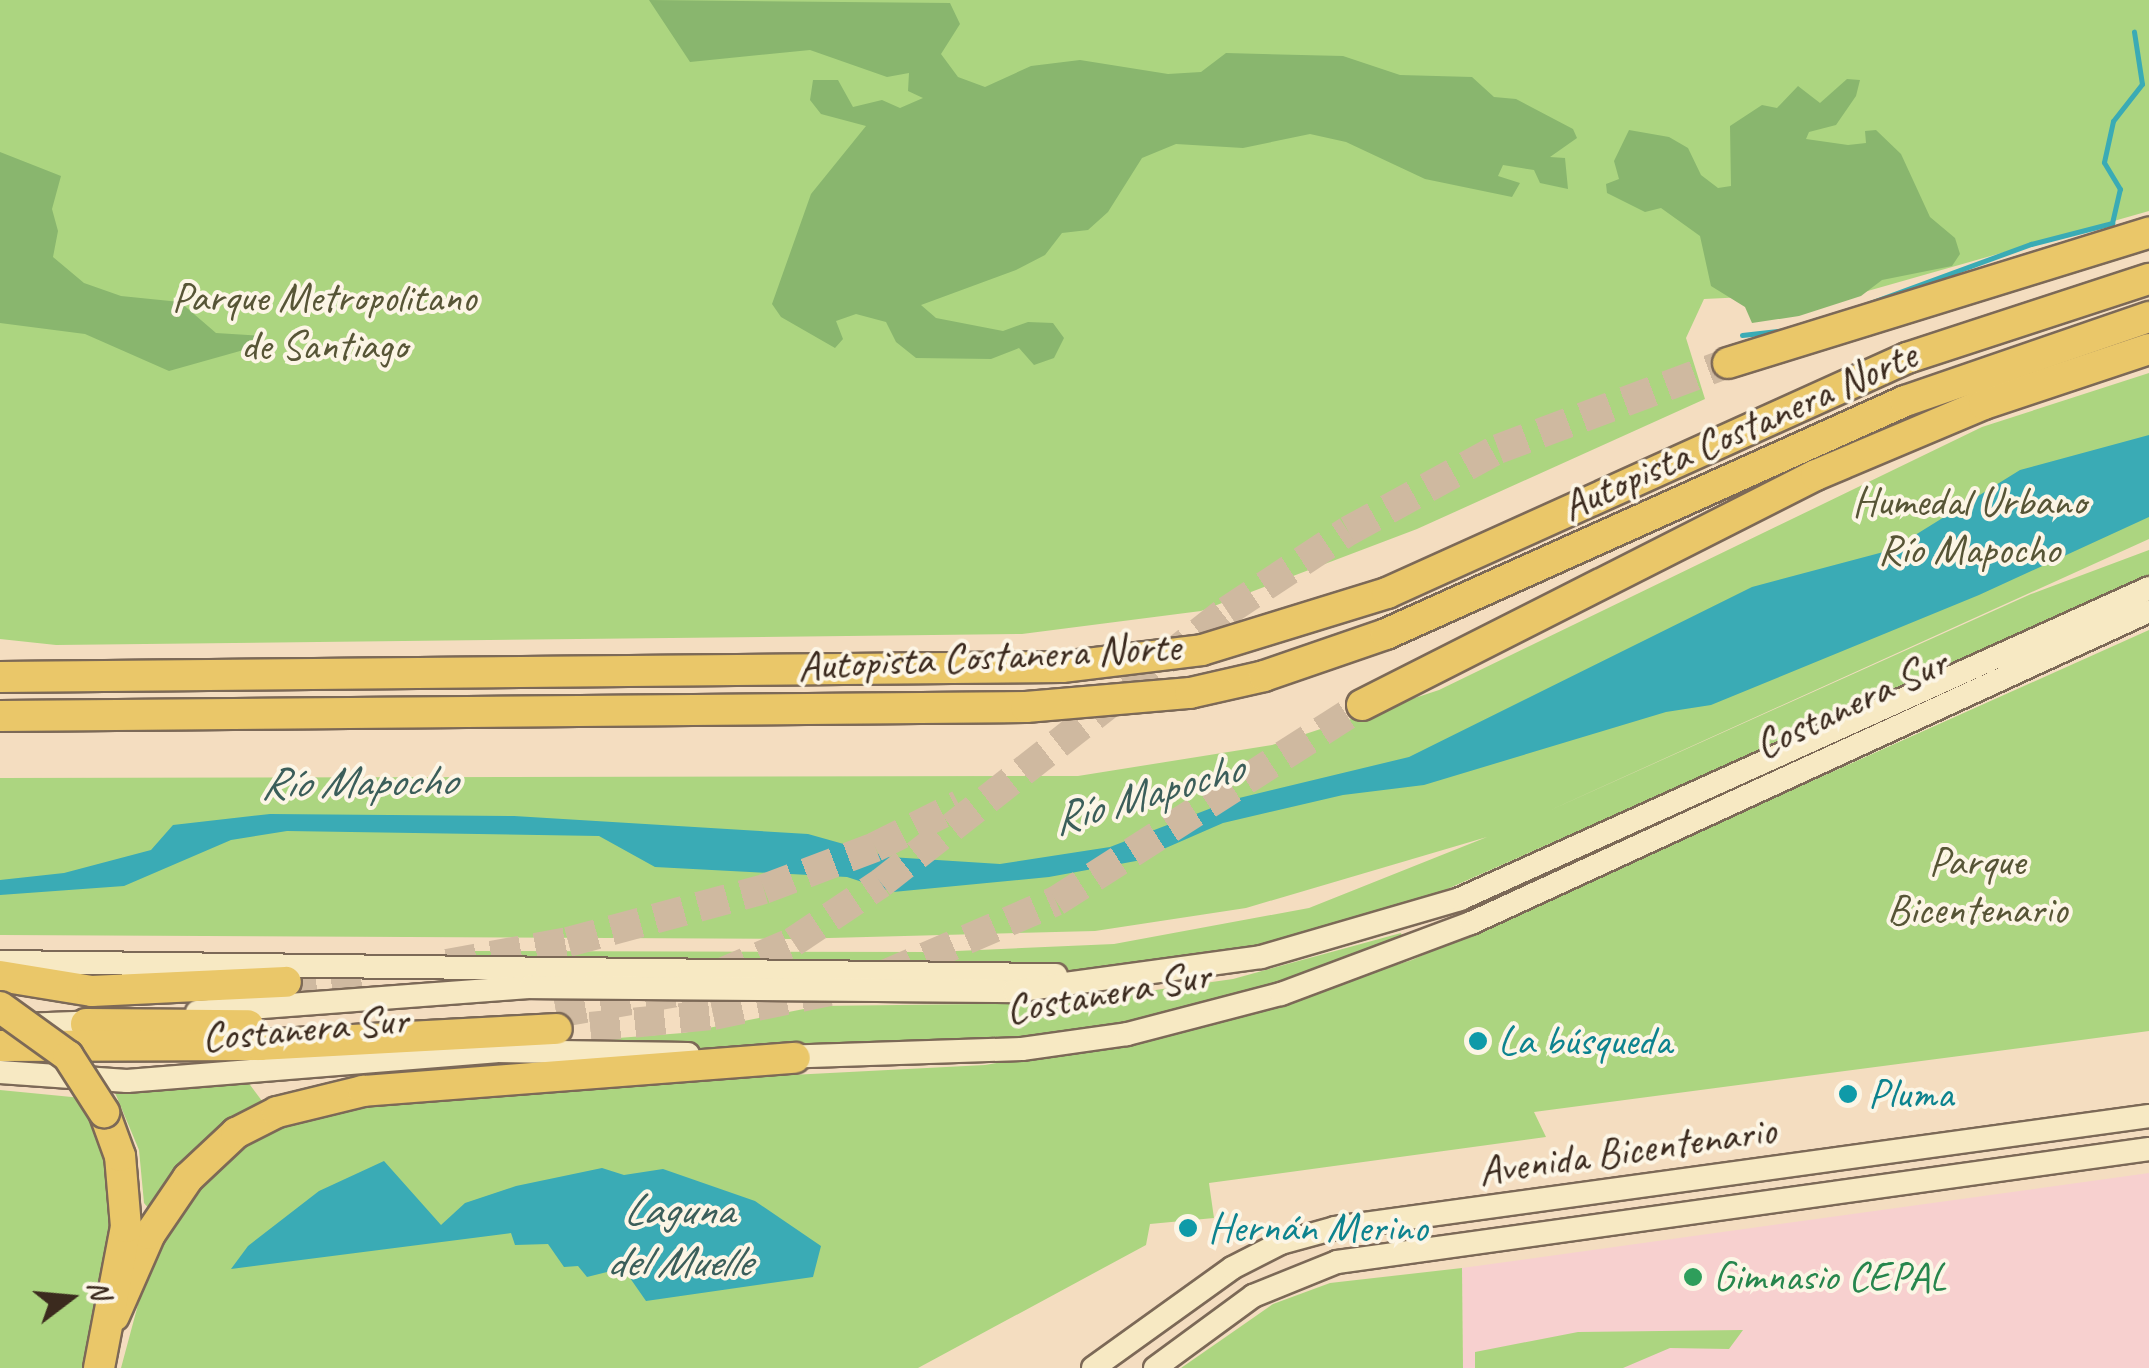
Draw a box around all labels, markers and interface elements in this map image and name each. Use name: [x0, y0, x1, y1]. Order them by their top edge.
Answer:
park label: Parque Metropolitano de Santiago: [172, 273, 476, 372]
street label: Autopista Costanera Norte: [1553, 330, 1925, 532]
park label: Humedal Urbano Río Mapocho: [1852, 477, 2086, 576]
street label: Autopista Costanera Norte: [796, 622, 1182, 692]
street label: Costanera Sur: [1747, 638, 1955, 770]
water label: Río Mapocho: [1045, 741, 1249, 847]
water label: Río Mapocho: [259, 753, 457, 811]
park label: Parque Bicentenario: [1887, 837, 2067, 936]
street label: Costanera Sur: [1002, 950, 1214, 1036]
street label: Costanera Sur: [200, 995, 410, 1063]
place label: La búsqueda: [1498, 1016, 1671, 1066]
marker: La búsqueda: [1467, 1030, 1489, 1052]
place label: Pluma: [1868, 1069, 1953, 1119]
marker: Pluma: [1837, 1083, 1859, 1105]
street label: Avenida Bicentenario: [1475, 1105, 1779, 1197]
water label: Laguna del Muelle: [606, 1183, 750, 1289]
place label: Hernán Merino: [1208, 1203, 1427, 1253]
marker: Hernán Merino: [1177, 1217, 1199, 1239]
north arrow: [20, 1248, 120, 1348]
place label: Gimnasio CEPAL: [1713, 1252, 1946, 1302]
marker: Gimnasio CEPAL: [1682, 1266, 1704, 1288]
text: N: [80, 1276, 119, 1303]

